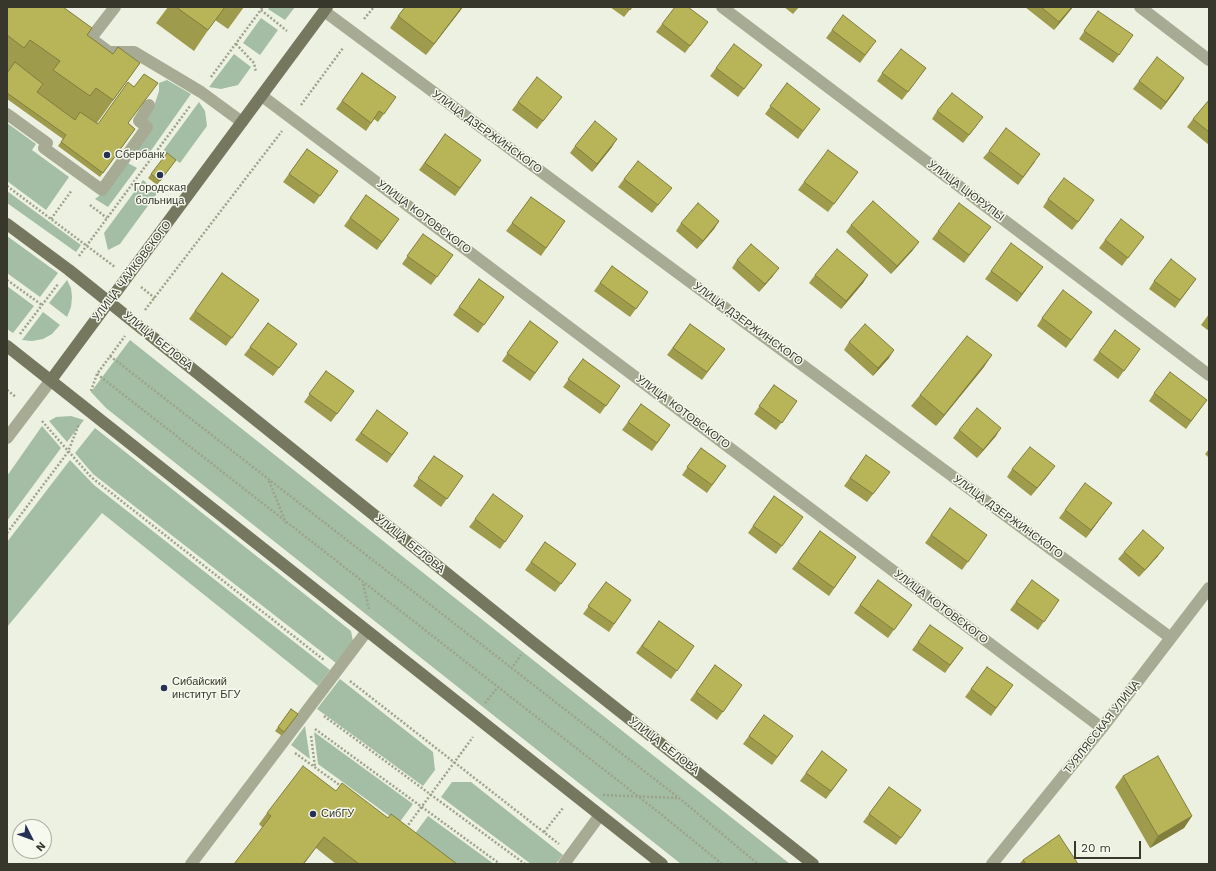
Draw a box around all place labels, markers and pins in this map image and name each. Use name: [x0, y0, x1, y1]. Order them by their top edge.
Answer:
place label: Сбербанк: [115, 148, 164, 162]
marker: Сбербанк: [102, 150, 112, 160]
marker: Городская больница: [155, 170, 165, 180]
place label: Городская больница: [134, 181, 186, 207]
place label: Сибайский институт БГУ: [172, 675, 241, 701]
marker: Сибайский институт БГУ: [159, 683, 169, 693]
place label: СибГУ: [321, 807, 354, 821]
marker: СибГУ: [308, 809, 318, 819]

